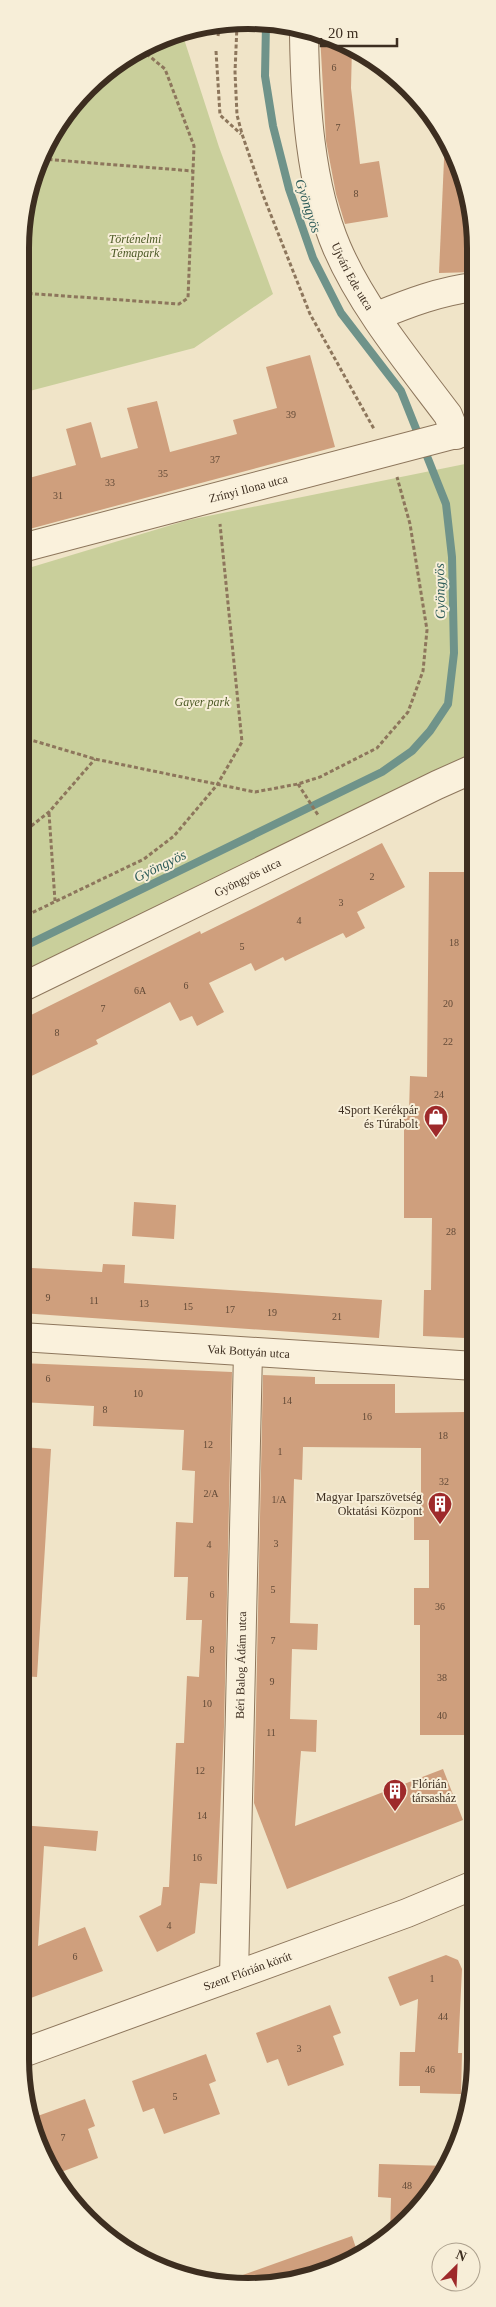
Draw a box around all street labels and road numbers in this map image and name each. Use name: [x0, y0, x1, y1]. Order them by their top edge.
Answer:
street label: Ujvári Ede utca: [328, 240, 377, 314]
street label: Zrínyi Ilona utca: [208, 471, 290, 506]
street label: Gyöngyös utca: [212, 855, 284, 900]
street label: Vak Bottyán utca: [207, 1342, 291, 1361]
street label: Béri Balog Ádám utca: [233, 1610, 249, 1719]
street label: Szent Flórián körút: [201, 1948, 294, 1994]

